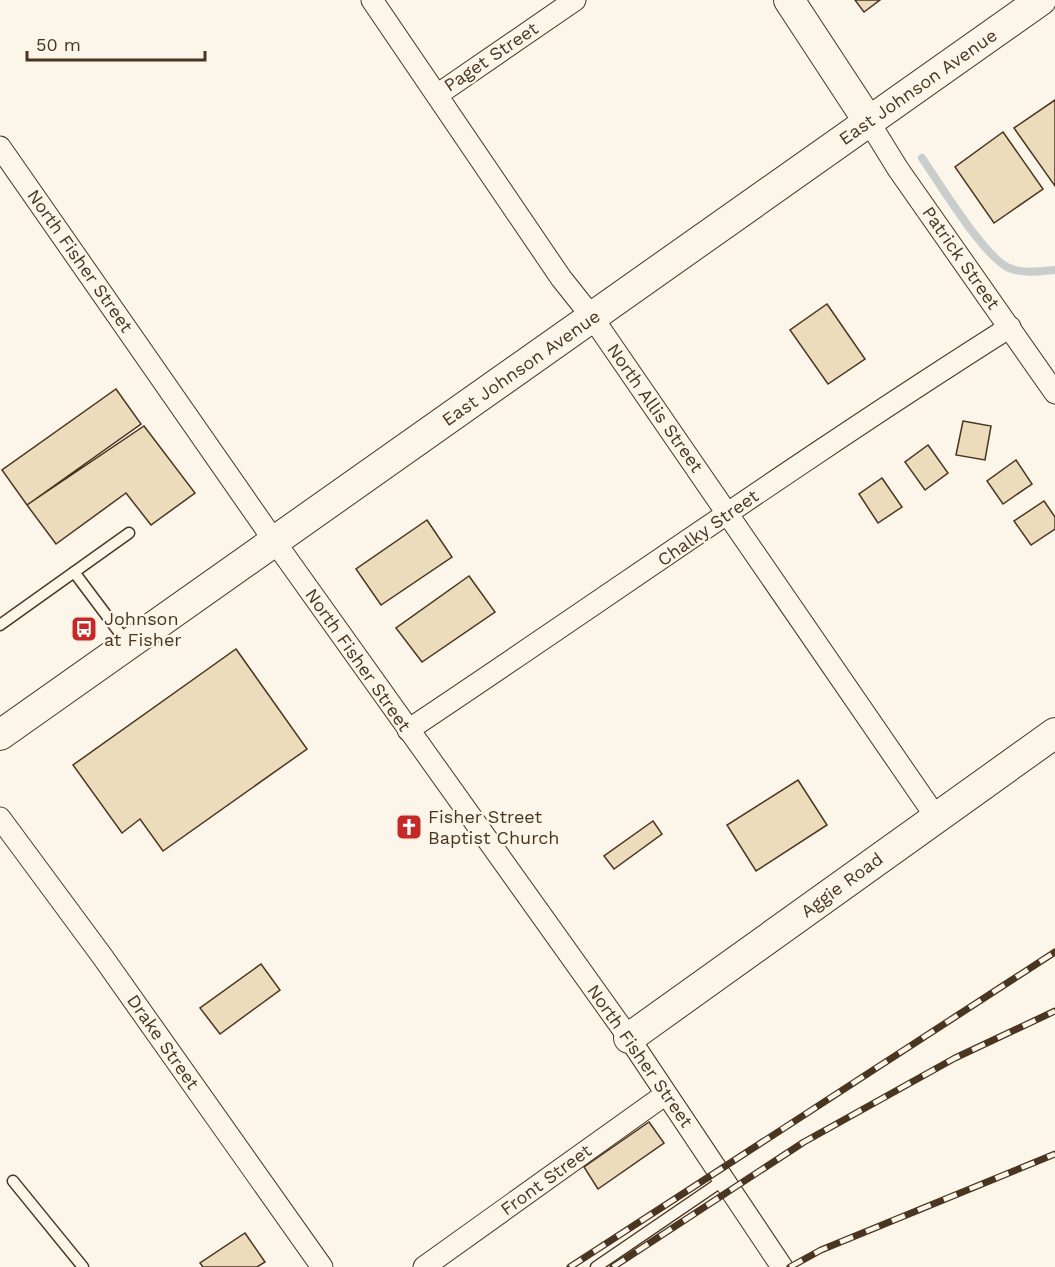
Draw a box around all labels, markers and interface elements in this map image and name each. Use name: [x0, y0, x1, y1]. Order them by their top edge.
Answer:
street label: Paget Street: [440, 17, 542, 96]
scale bar: [27, 24, 206, 62]
street label: East Johnson Avenue: [835, 24, 1001, 149]
text: 50 m: [36, 34, 81, 55]
street label: North Fisher Street: [23, 185, 138, 337]
street label: Patrick Street: [918, 202, 1005, 314]
street label: East Johnson Avenue: [438, 305, 604, 430]
street label: North Allis Street: [603, 339, 708, 476]
street label: Chalky Street: [653, 485, 763, 570]
street label: North Fisher Street: [301, 584, 416, 736]
place label: Johnson at Fisher: [104, 608, 182, 650]
bus stop icon: Johnson at Fisher: [69, 614, 99, 644]
place label: Fisher Street Baptist Church: [428, 806, 559, 848]
church icon: Fisher Street Baptist Church: [394, 812, 424, 842]
street label: Aggie Road: [797, 848, 887, 921]
street label: North Fisher Street: [583, 980, 698, 1132]
street label: Drake Street: [123, 990, 204, 1093]
street label: Front Street: [496, 1139, 596, 1220]

